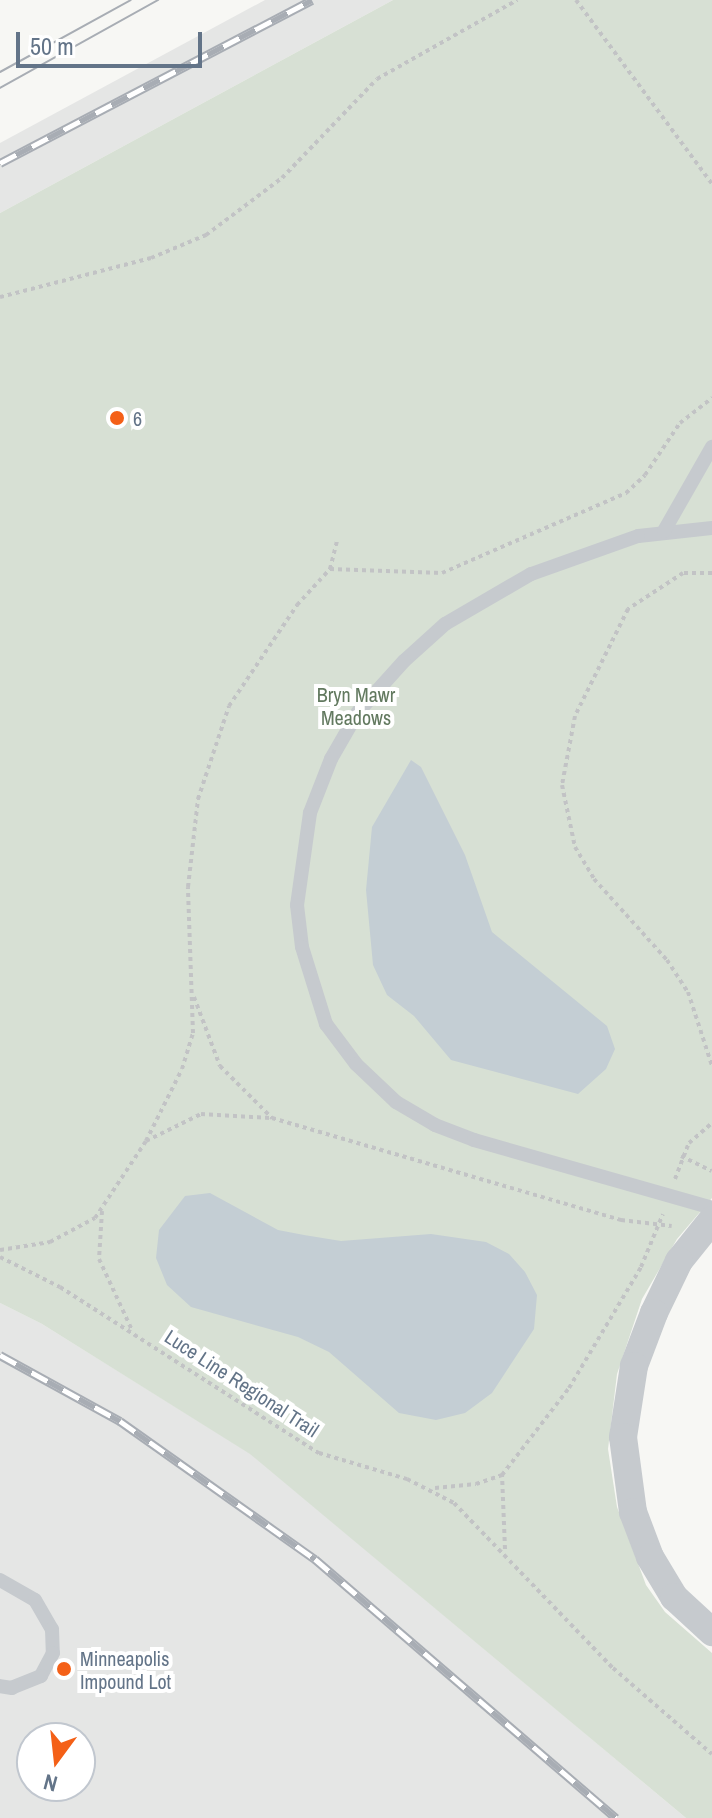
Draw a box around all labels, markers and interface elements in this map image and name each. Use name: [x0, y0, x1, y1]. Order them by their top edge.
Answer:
scale bar: [20, 16, 206, 66]
text: 50 m: [30, 30, 74, 62]
place label: 6: [133, 406, 142, 430]
marker: 6: [108, 409, 126, 427]
park label: Bryn Mawr Meadows: [317, 682, 395, 729]
street label: Luce Line Regional Trail: [160, 1324, 324, 1442]
place label: Minneapolis Impound Lot: [80, 1646, 171, 1693]
marker: Minneapolis Impound Lot: [55, 1660, 73, 1678]
north arrow: [16, 1722, 96, 1802]
text: N: [40, 1767, 60, 1799]

